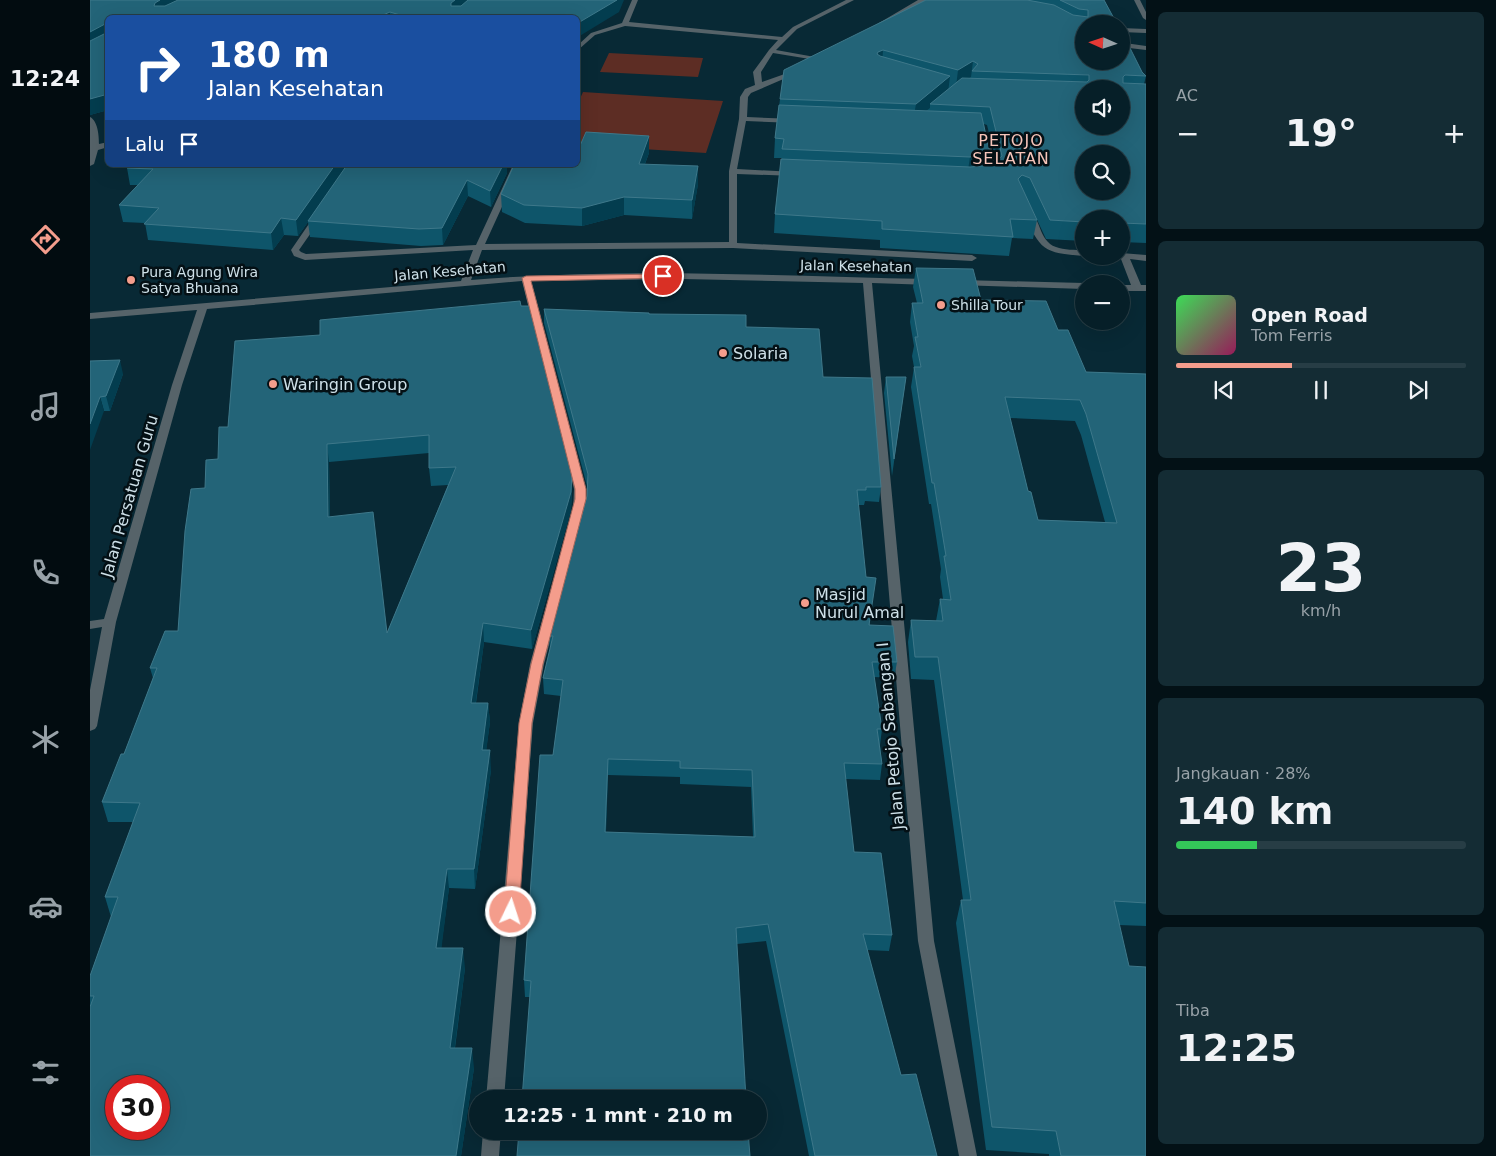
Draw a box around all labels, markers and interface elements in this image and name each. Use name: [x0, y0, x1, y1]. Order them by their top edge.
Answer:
north arrow: [1075, 15, 1130, 70]
map controls: [1075, 15, 1130, 330]
icon: right: [125, 35, 190, 100]
text: 180 m: [208, 35, 330, 75]
text: 12:24: [10, 66, 80, 91]
text: Jalan Kesehatan: [208, 76, 384, 101]
button: sound: [1075, 80, 1130, 135]
text: AC: [1176, 86, 1198, 105]
text: 19°: [1285, 111, 1357, 155]
text: −: [1176, 117, 1199, 150]
text: +: [1443, 117, 1466, 150]
icon: arrive: [175, 130, 203, 158]
district label: PETOJO SELATAN: [972, 131, 1050, 168]
text: Lalu: [125, 133, 165, 155]
button: search: [1075, 145, 1130, 200]
button: +: [1075, 210, 1130, 265]
icon: directions: [28, 222, 63, 257]
pin: [642, 255, 684, 297]
street label: Jalan Kesehatan: [799, 257, 912, 275]
street label: Jalan Kesehatan: [393, 258, 506, 284]
icon: arrive: [649, 262, 677, 290]
place label: Pura Agung Wira Satya Bhuana: [141, 264, 258, 296]
marker: Pura Agung Wira Satya Bhuana: [125, 274, 137, 286]
button: −: [1075, 275, 1130, 330]
place label: Shilla Tour: [951, 297, 1023, 313]
marker: Shilla Tour: [935, 299, 947, 311]
text: Open Road: [1251, 304, 1368, 326]
text: Tom Ferris: [1251, 326, 1332, 345]
place label: Solaria: [733, 344, 788, 363]
marker: Solaria: [717, 347, 729, 359]
place label: Waringin Group: [283, 375, 407, 394]
icon: previous: [1210, 376, 1238, 404]
icon: pause: [1307, 376, 1335, 404]
icon: next: [1404, 376, 1432, 404]
marker: Waringin Group: [267, 378, 279, 390]
icon: music: [28, 389, 63, 424]
street label: Jalan Persatuan Guru: [97, 413, 162, 581]
text: 23: [1276, 531, 1366, 606]
icon: phone: [28, 555, 63, 590]
place label: Masjid Nurul Amal: [815, 585, 904, 622]
marker: Masjid Nurul Amal: [799, 597, 811, 609]
text: km/h: [1301, 601, 1341, 620]
street label: Jalan Petojo Sabangan I: [873, 641, 908, 832]
icon: climate: [28, 722, 63, 757]
text: Jangkauan · 28%: [1176, 764, 1311, 783]
text: 140 km: [1176, 789, 1333, 833]
position arrow: [484, 885, 536, 937]
icon: car: [28, 889, 63, 924]
text: Tiba: [1176, 1001, 1210, 1020]
text: 12:25: [1176, 1026, 1297, 1070]
icon: filters: [28, 1055, 63, 1090]
speed limit sign: 30: [105, 1075, 170, 1140]
text: 12:25 · 1 mnt · 210 m: [503, 1104, 733, 1126]

